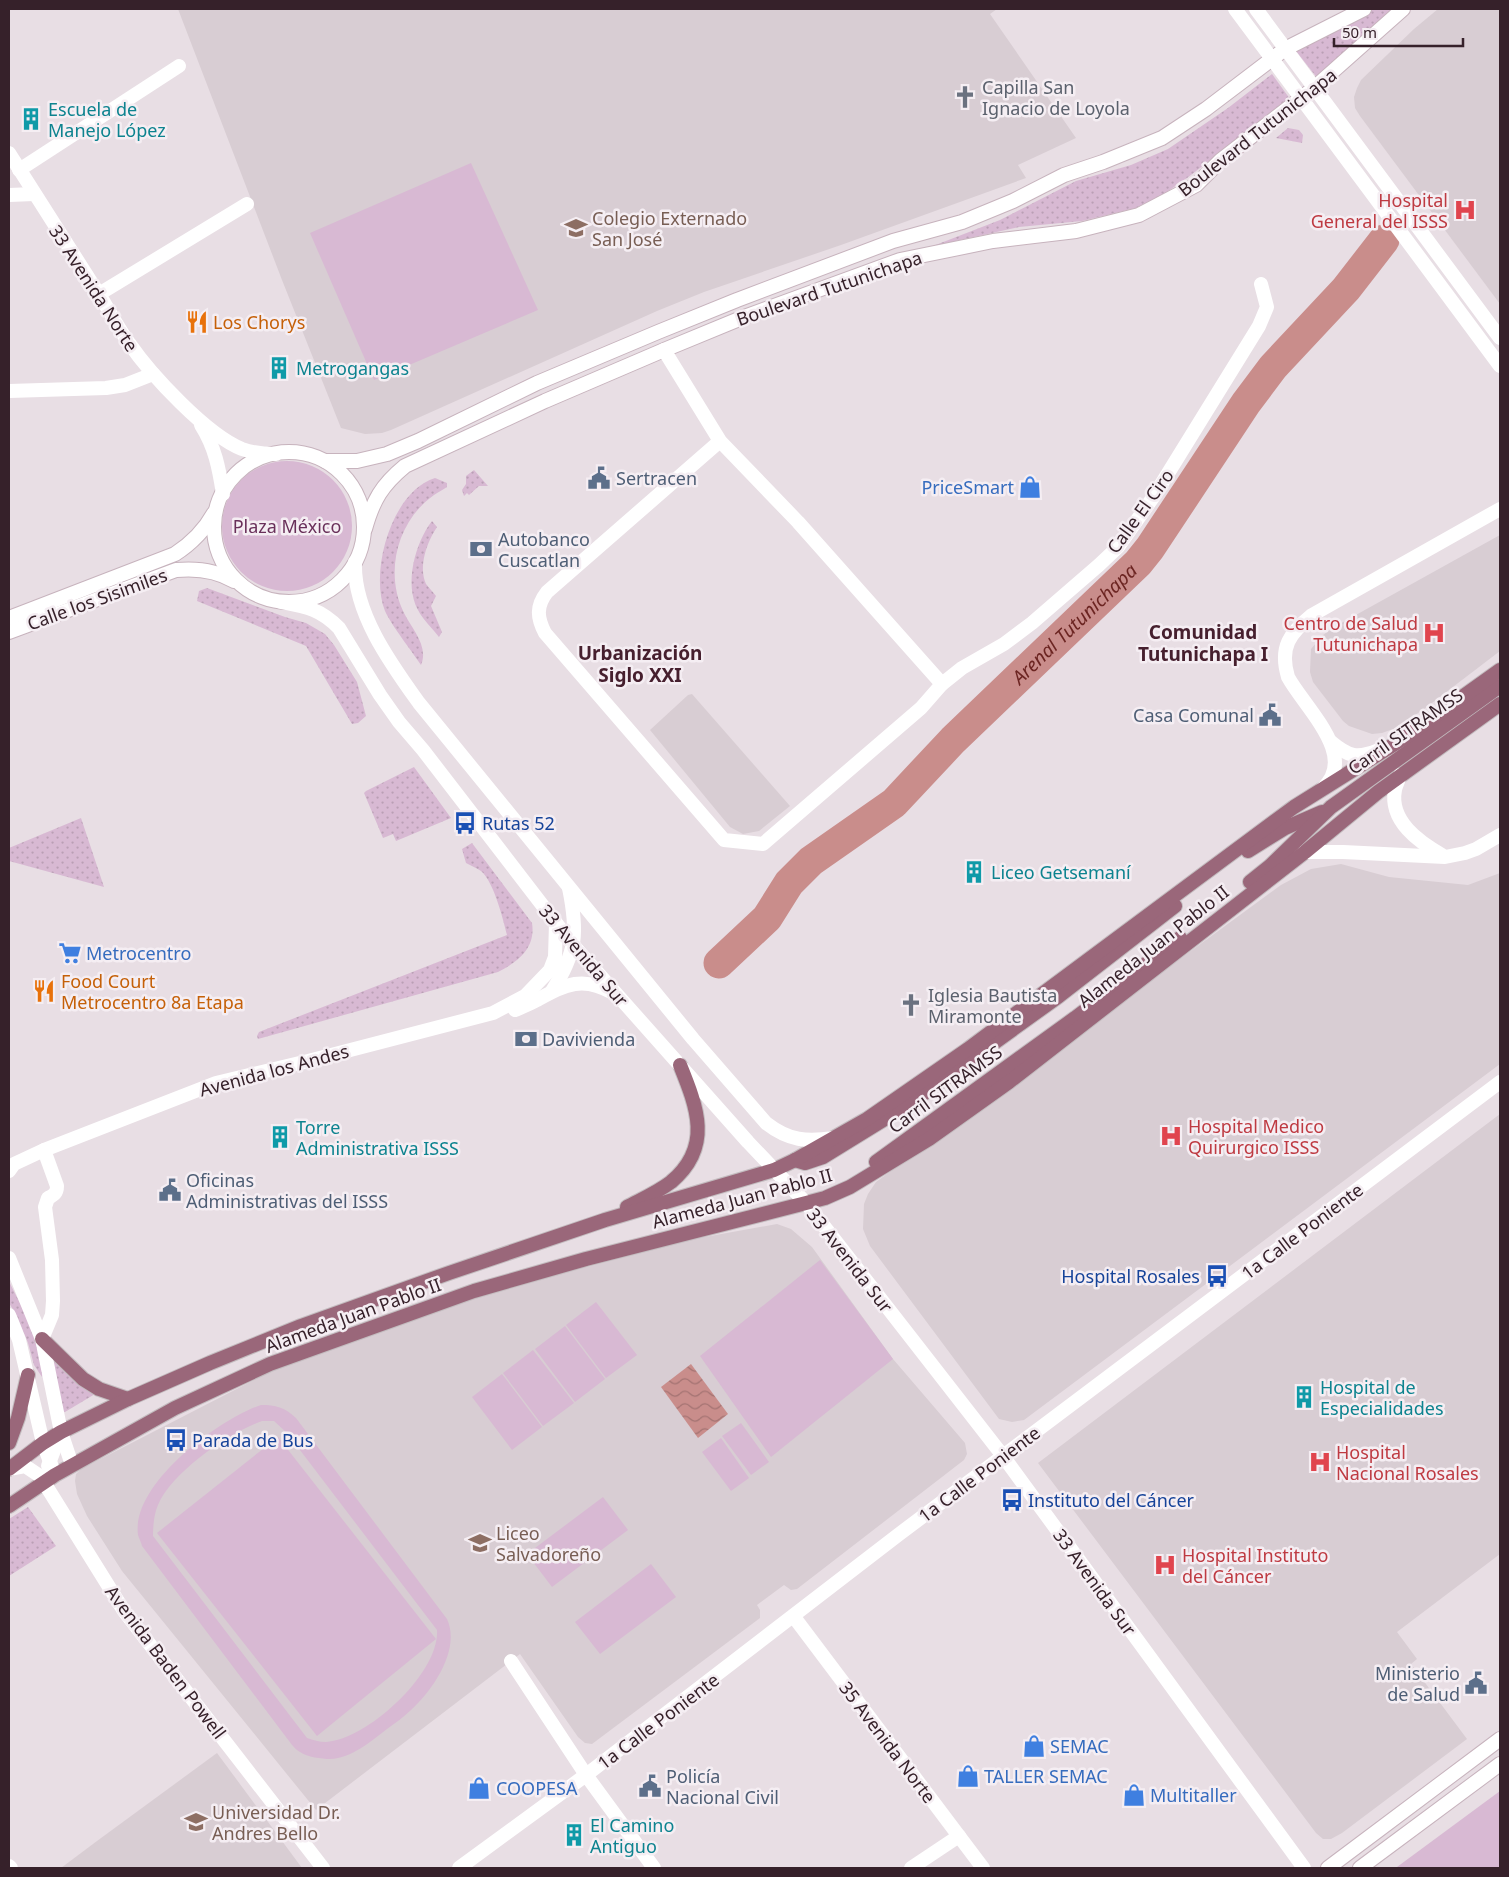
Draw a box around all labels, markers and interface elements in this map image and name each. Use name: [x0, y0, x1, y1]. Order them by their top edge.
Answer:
scale bar: [1334, 15, 1463, 47]
text: 50 m: [1342, 22, 1377, 42]
street label: Boulevard Tutunichapa: [1173, 63, 1341, 201]
place label: Capilla San Ignacio de Loyola: [982, 75, 1130, 120]
church icon: Capilla San Ignacio de Loyola: [952, 84, 978, 110]
place label: Escuela de Manejo López: [48, 97, 166, 142]
building icon: Escuela de Manejo López: [18, 106, 44, 132]
place label: Hospital General del ISSS: [1311, 188, 1448, 233]
hospital icon: Hospital General del ISSS: [1452, 197, 1478, 223]
place label: Colegio Externado San José: [592, 206, 747, 251]
school or university icon: Colegio Externado San José: [563, 215, 589, 241]
street label: 33 Avenida Norte: [44, 220, 144, 356]
street label: Boulevard Tutunichapa: [733, 245, 925, 331]
restaurant icon: Los Chorys: [184, 309, 210, 335]
place label: Los Chorys: [213, 310, 305, 334]
building icon: Metrogangas: [266, 355, 292, 381]
place label: Metrogangas: [296, 356, 409, 380]
street label: Calle El Ciro: [1101, 464, 1179, 558]
public building icon: Sertracen: [586, 465, 612, 491]
place label: Sertracen: [616, 466, 697, 490]
shop icon: PriceSmart: [1017, 474, 1043, 500]
place label: PriceSmart: [921, 475, 1014, 499]
park label: Plaza México: [233, 514, 341, 538]
place label: Autobanco Cuscatlan: [498, 527, 590, 572]
bank icon: Autobanco Cuscatlan: [468, 536, 494, 562]
water label: Arenal Tutunichapa: [1005, 557, 1143, 691]
street label: Calle los Sisimiles: [24, 563, 170, 635]
place label: Centro de Salud Tutunichapa: [1283, 611, 1418, 656]
district label: Comunidad Tutunichapa I: [1138, 619, 1268, 667]
hospital icon: Centro de Salud Tutunichapa: [1421, 620, 1447, 646]
district label: Urbanización Siglo XXI: [578, 640, 702, 688]
street label: Carril SITRAMSS: [1343, 682, 1467, 780]
public building icon: Casa Comunal: [1257, 702, 1283, 728]
place label: Casa Comunal: [1133, 703, 1254, 727]
bus stop icon: Rutas 52: [452, 810, 478, 836]
place label: Rutas 52: [482, 811, 555, 835]
building icon: Liceo Getsemaní: [961, 859, 987, 885]
place label: Liceo Getsemaní: [991, 860, 1131, 884]
street label: Alameda Juan Pablo II: [1073, 879, 1233, 1013]
street label: 33 Avenida Sur: [534, 899, 634, 1011]
supermarket icon: Metrocentro: [57, 940, 83, 966]
place label: Metrocentro: [86, 941, 191, 965]
place label: Food Court Metrocentro 8a Etapa: [61, 969, 244, 1014]
restaurant icon: Food Court Metrocentro 8a Etapa: [31, 978, 57, 1004]
place label: Iglesia Bautista Miramonte: [928, 983, 1057, 1028]
church icon: Iglesia Bautista Miramonte: [898, 992, 924, 1018]
bank icon: Davivienda: [513, 1026, 539, 1052]
place label: Davivienda: [542, 1027, 635, 1051]
street label: Avenida los Andes: [197, 1039, 351, 1101]
street label: Carril SITRAMSS: [883, 1040, 1007, 1138]
place label: Hospital Medico Quirurgico ISSS: [1188, 1114, 1324, 1159]
place label: Torre Administrativa ISSS: [296, 1115, 459, 1160]
hospital icon: Hospital Medico Quirurgico ISSS: [1158, 1123, 1184, 1149]
building icon: Torre Administrativa ISSS: [267, 1124, 293, 1150]
street label: Alameda Juan Pablo II: [649, 1162, 835, 1234]
place label: Oficinas Administrativas del ISSS: [186, 1168, 388, 1213]
public building icon: Oficinas Administrativas del ISSS: [157, 1177, 183, 1203]
street label: 1a Calle Poniente: [1236, 1177, 1368, 1285]
street label: 33 Avenida Sur: [802, 1203, 899, 1318]
bus stop icon: Hospital Rosales: [1204, 1263, 1230, 1289]
place label: Hospital Rosales: [1061, 1264, 1200, 1288]
street label: Alameda Juan Pablo II: [262, 1272, 444, 1358]
place label: Hospital de Especialidades: [1320, 1375, 1444, 1420]
building icon: Hospital de Especialidades: [1291, 1384, 1317, 1410]
street label: 1a Calle Poniente: [913, 1420, 1045, 1528]
bus stop icon: Parada de Bus: [163, 1427, 189, 1453]
place label: Parada de Bus: [192, 1428, 313, 1452]
place label: Hospital Nacional Rosales: [1336, 1440, 1479, 1485]
hospital icon: Hospital Nacional Rosales: [1307, 1449, 1333, 1475]
bus stop icon: Instituto del Cáncer: [999, 1487, 1025, 1513]
place label: Instituto del Cáncer: [1028, 1488, 1195, 1512]
place label: Liceo Salvadoreño: [496, 1521, 601, 1566]
street label: 33 Avenida Sur: [1048, 1524, 1142, 1641]
school or university icon: Liceo Salvadoreño: [467, 1530, 493, 1556]
place label: Hospital Instituto del Cáncer: [1182, 1543, 1328, 1588]
hospital icon: Hospital Instituto del Cáncer: [1152, 1552, 1178, 1578]
street label: Avenida Baden Powell: [100, 1580, 232, 1744]
place label: Ministerio de Salud: [1375, 1661, 1460, 1706]
street label: 1a Calle Poniente: [592, 1667, 724, 1775]
public building icon: Ministerio de Salud: [1463, 1670, 1489, 1696]
street label: 35 Avenida Norte: [834, 1676, 942, 1808]
shop icon: SEMAC: [1021, 1733, 1047, 1759]
place label: SEMAC: [1050, 1734, 1109, 1758]
shop icon: TALLER SEMAC: [955, 1763, 981, 1789]
place label: Policía Nacional Civil: [666, 1764, 779, 1809]
place label: TALLER SEMAC: [984, 1764, 1108, 1788]
public building icon: Policía Nacional Civil: [637, 1773, 663, 1799]
shop icon: COOPESA: [466, 1775, 492, 1801]
place label: COOPESA: [496, 1776, 578, 1800]
shop icon: Multitaller: [1121, 1782, 1147, 1808]
place label: Multitaller: [1150, 1783, 1237, 1807]
place label: Universidad Dr. Andres Bello: [212, 1800, 340, 1845]
school or university icon: Universidad Dr. Andres Bello: [183, 1809, 209, 1835]
place label: El Camino Antiguo: [590, 1813, 674, 1858]
building icon: El Camino Antiguo: [561, 1822, 587, 1848]

